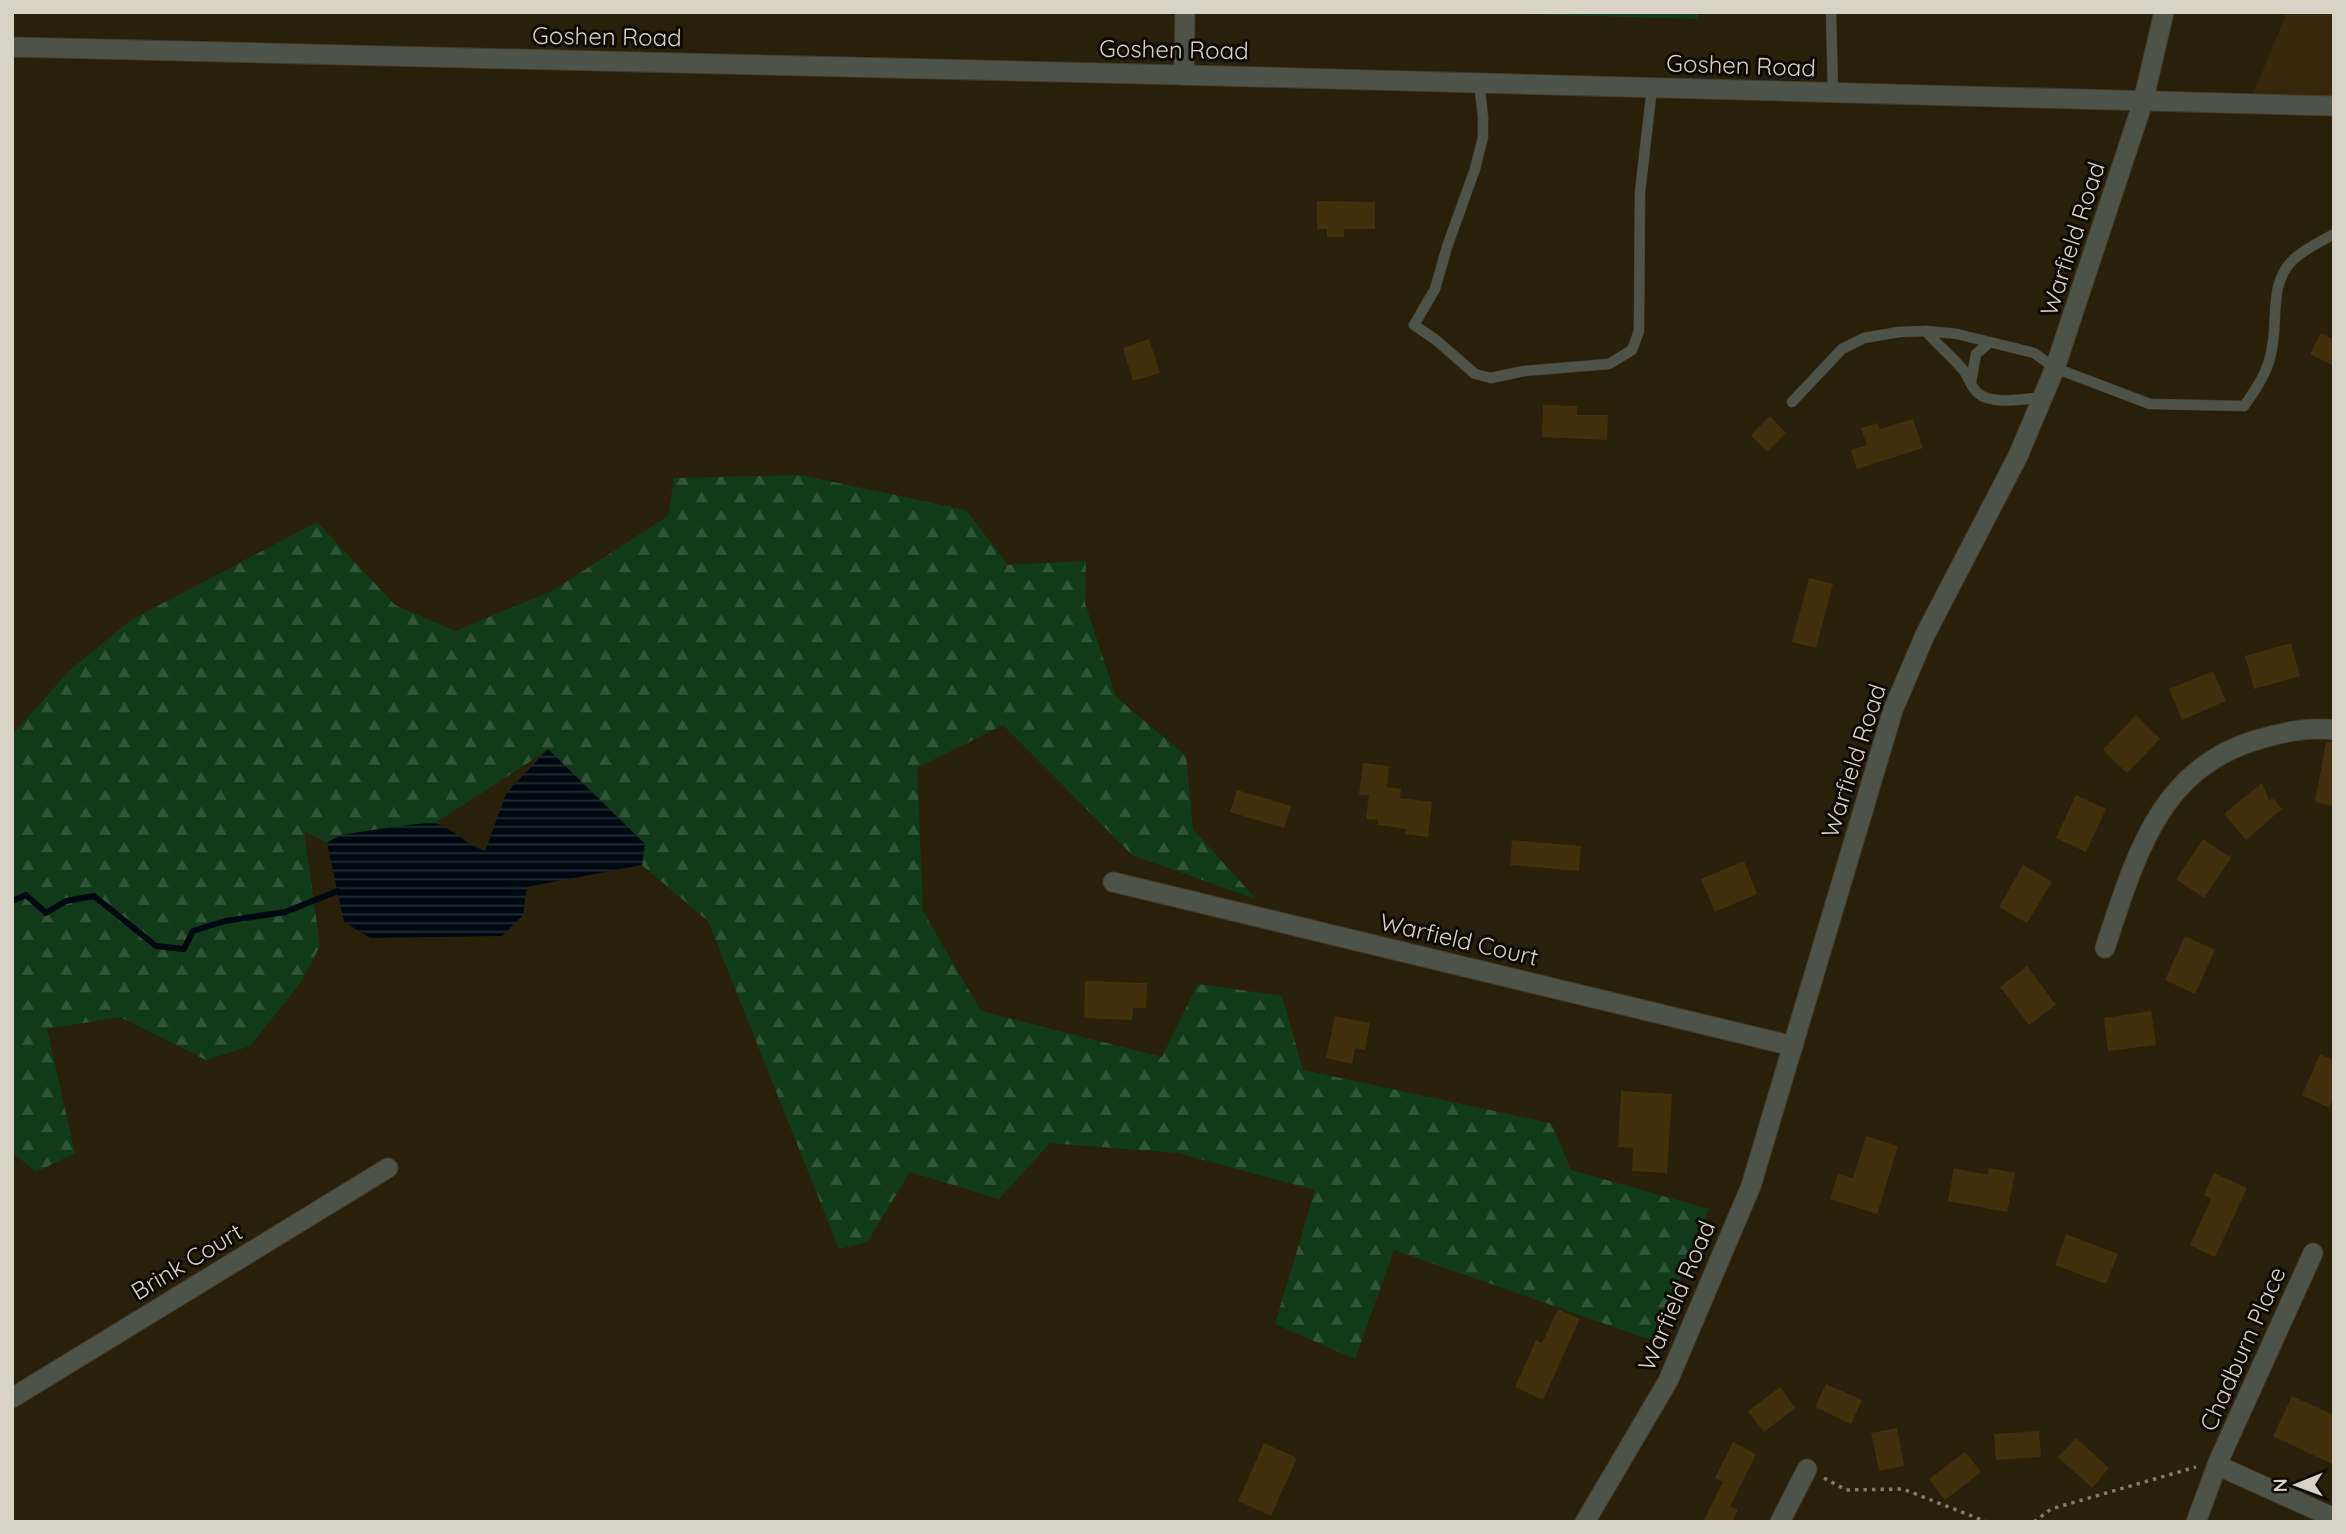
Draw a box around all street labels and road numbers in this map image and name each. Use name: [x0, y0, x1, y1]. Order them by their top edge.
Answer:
street label: Goshen Road: [532, 20, 682, 52]
street label: Goshen Road: [1099, 33, 1249, 65]
street label: Goshen Road: [1666, 47, 1816, 83]
street label: Warfield Road: [2033, 158, 2111, 319]
street label: Warfield Road: [1814, 680, 1892, 841]
street label: Warfield Court: [1377, 906, 1541, 972]
street label: Brink Court: [125, 1216, 248, 1306]
street label: Warfield Road: [1631, 1216, 1721, 1375]
street label: Chadburn Place: [2192, 1262, 2292, 1435]

